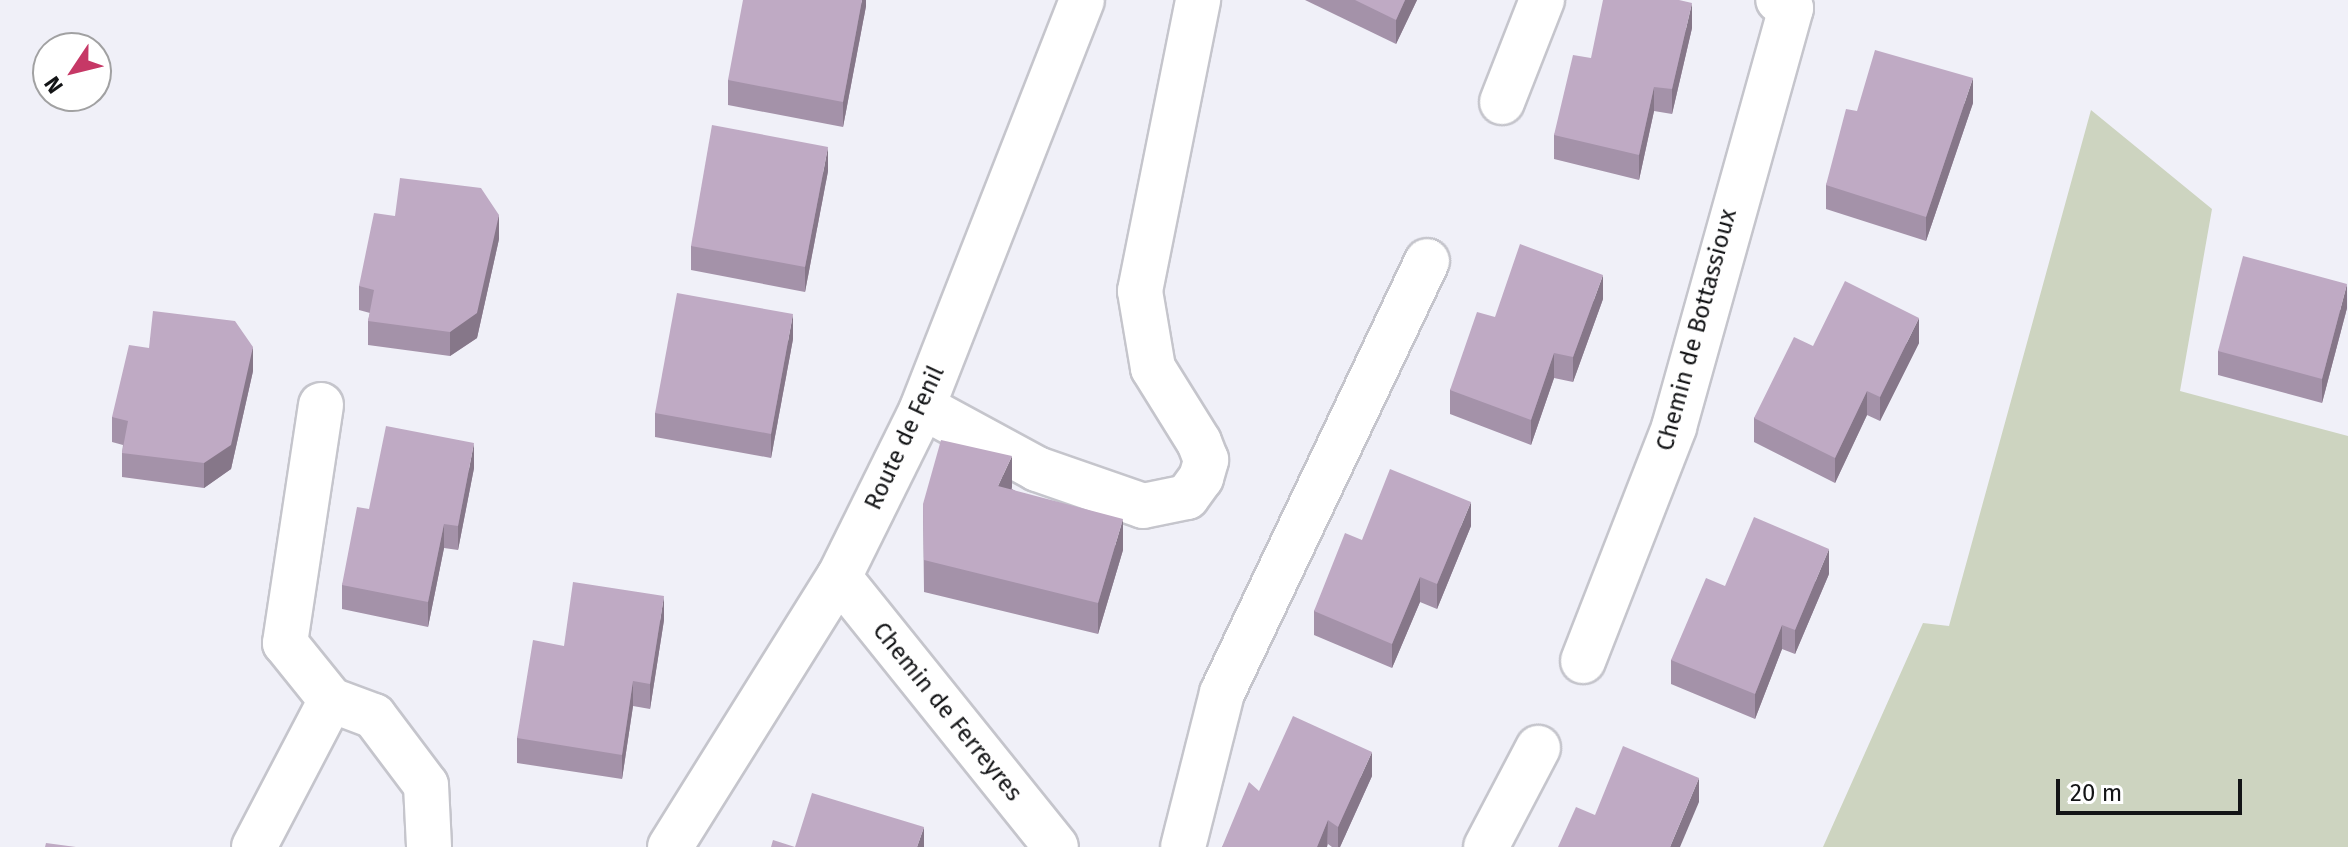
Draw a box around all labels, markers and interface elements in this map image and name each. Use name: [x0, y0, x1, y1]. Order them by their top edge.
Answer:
north arrow: [32, 32, 112, 112]
text: N: [38, 71, 69, 99]
street label: Chemin de Bottassioux: [1651, 206, 1743, 454]
street label: Route de Fenil: [859, 361, 951, 515]
street label: Chemin de Ferreyres: [866, 617, 1028, 807]
scale bar: [2060, 763, 2246, 813]
text: 20 m: [2070, 779, 2122, 807]

